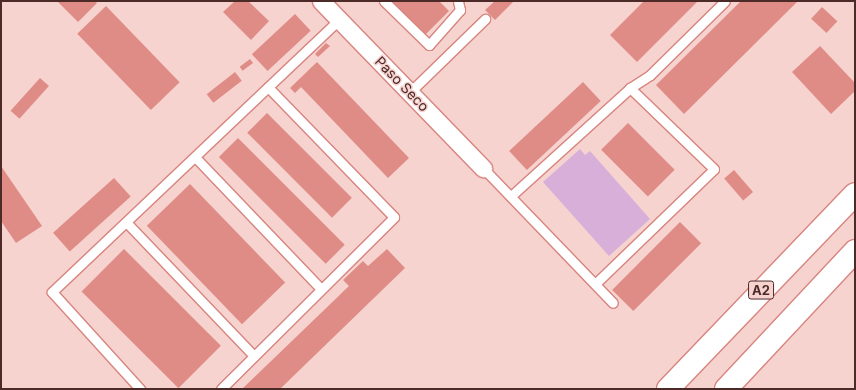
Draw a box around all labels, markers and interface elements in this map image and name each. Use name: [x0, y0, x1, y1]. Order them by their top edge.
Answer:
street label: Paso Seco: [372, 53, 432, 115]
road number: A2: [748, 279, 774, 301]

